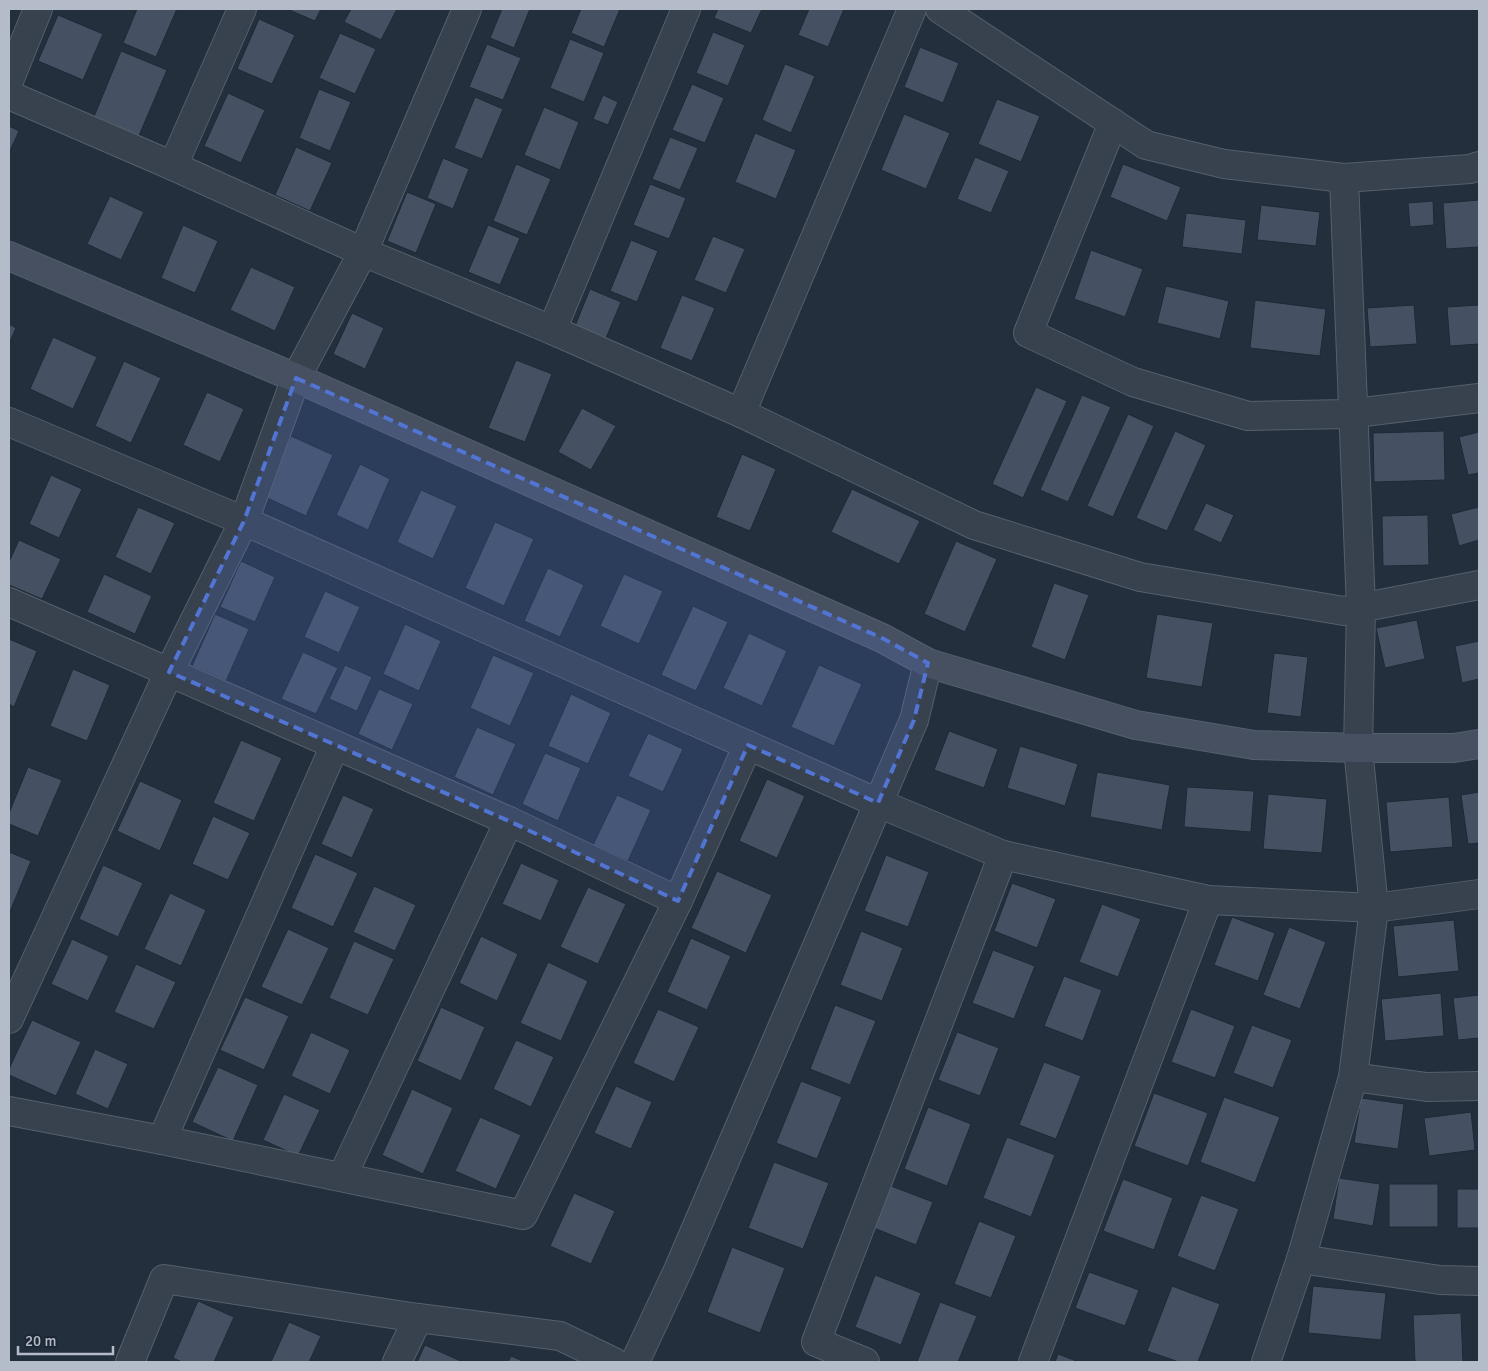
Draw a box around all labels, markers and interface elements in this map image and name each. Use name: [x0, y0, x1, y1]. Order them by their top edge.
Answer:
scale bar: [18, 1324, 112, 1356]
text: 20 m: [25, 1332, 56, 1350]

